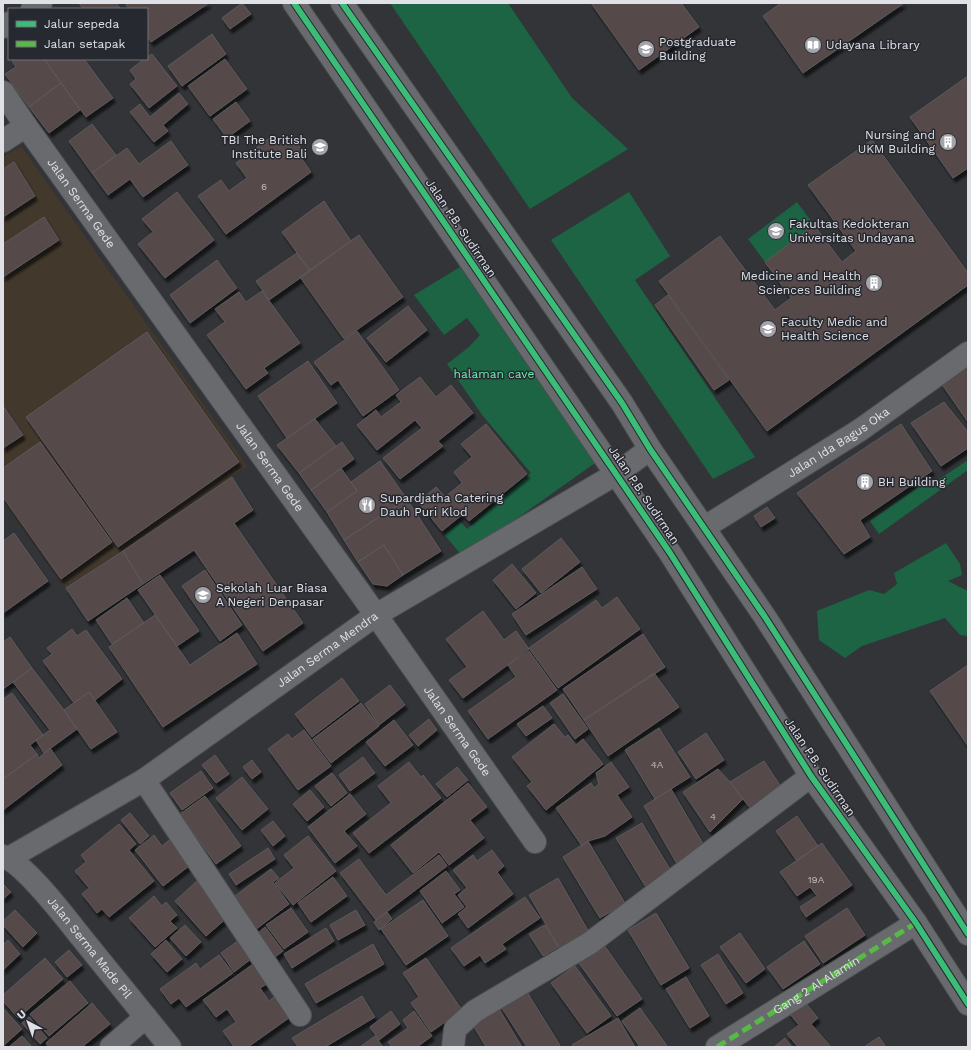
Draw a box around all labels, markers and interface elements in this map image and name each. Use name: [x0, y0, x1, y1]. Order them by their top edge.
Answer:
legend: [8, 8, 148, 60]
text: Jalur sepeda: [44, 17, 119, 31]
place label: Postgraduate Building: [659, 35, 736, 63]
library icon: Udayana Library: [803, 35, 823, 55]
text: Jalan setapak: [44, 37, 126, 51]
place label: Udayana Library: [826, 38, 921, 52]
school or university icon: Postgraduate Building: [636, 39, 656, 59]
place label: Nursing and UKM Building: [858, 128, 936, 156]
building icon: Nursing and UKM Building: [938, 132, 958, 152]
place label: TBI The British Institute Bali: [221, 133, 307, 161]
school or university icon: TBI The British Institute Bali: [310, 137, 330, 157]
street label: Jalan Serma Gede: [44, 156, 118, 251]
street label: Jalan P.B. Sudirman: [423, 176, 499, 280]
house number: 6: [261, 181, 267, 192]
place label: Fakultas Kedokteran Universitas Undayana: [789, 217, 915, 245]
school or university icon: Fakultas Kedokteran Universitas Undayana: [766, 221, 786, 241]
place label: Medicine and Health Sciences Building: [741, 269, 862, 297]
building icon: Medicine and Health Sciences Building: [864, 273, 884, 293]
place label: Faculty Medic and Health Science: [781, 315, 887, 343]
school or university icon: Faculty Medic and Health Science: [758, 319, 778, 339]
park label: halaman cave: [454, 367, 535, 381]
street label: Jalan Ida Bagus Oka: [785, 404, 892, 480]
street label: Jalan Serma Gede: [233, 419, 307, 514]
street label: Jalan P.B. Sudirman: [606, 443, 682, 547]
building icon: BH Building: [855, 472, 875, 492]
place label: BH Building: [878, 475, 946, 489]
place label: Supardjatha Catering Dauh Puri Klod: [380, 491, 504, 519]
restaurant icon: Supardjatha Catering Dauh Puri Klod: [357, 495, 377, 515]
place label: Sekolah Luar Biasa A Negeri Denpasar: [216, 581, 327, 609]
school or university icon: Sekolah Luar Biasa A Negeri Denpasar: [193, 585, 213, 605]
street label: Jalan Serma Mendra: [274, 609, 381, 690]
street label: Jalan Serma Gede: [421, 683, 494, 779]
street label: Jalan P.B. Sudirman: [782, 715, 858, 819]
house number: 4A: [651, 759, 664, 770]
house number: 4: [710, 811, 716, 822]
house number: 19A: [808, 874, 825, 885]
street label: Jalan Serma Made Pil: [45, 894, 135, 1002]
street label: Gang 2 Al Alamin: [770, 953, 862, 1017]
north arrow: [8, 1002, 48, 1042]
text: U: [15, 1007, 29, 1022]

